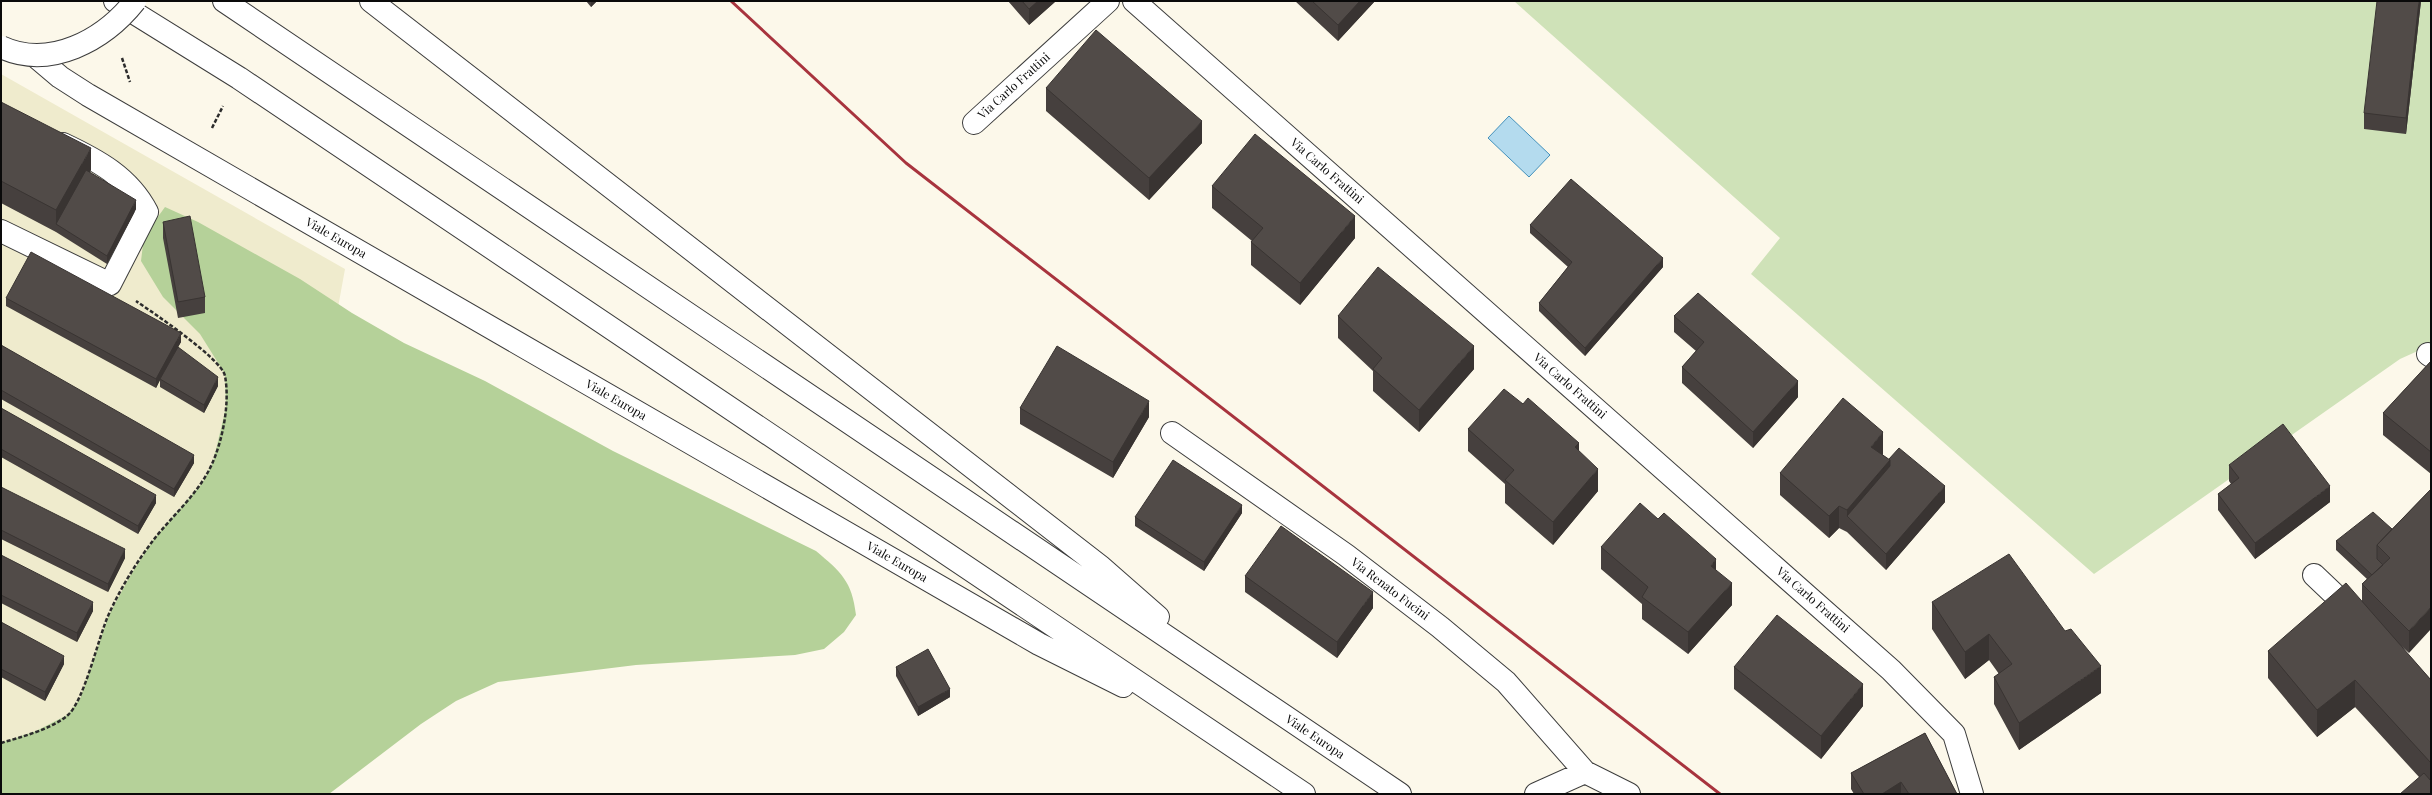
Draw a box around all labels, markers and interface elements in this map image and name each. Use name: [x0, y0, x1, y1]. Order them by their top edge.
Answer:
street label: Via Carlo Frattini: [973, 48, 1053, 123]
street label: Via Carlo Frattini: [1287, 133, 1368, 207]
street label: Viale Europa: [302, 213, 370, 261]
street label: Via Carlo Frattini: [1530, 348, 1611, 422]
street label: Viale Europa: [582, 375, 650, 423]
street label: Viale Europa: [863, 537, 931, 585]
street label: Via Renato Fucini: [1347, 553, 1433, 623]
street label: Via Carlo Frattini: [1773, 562, 1854, 636]
street label: Viale Europa: [1282, 710, 1348, 762]

